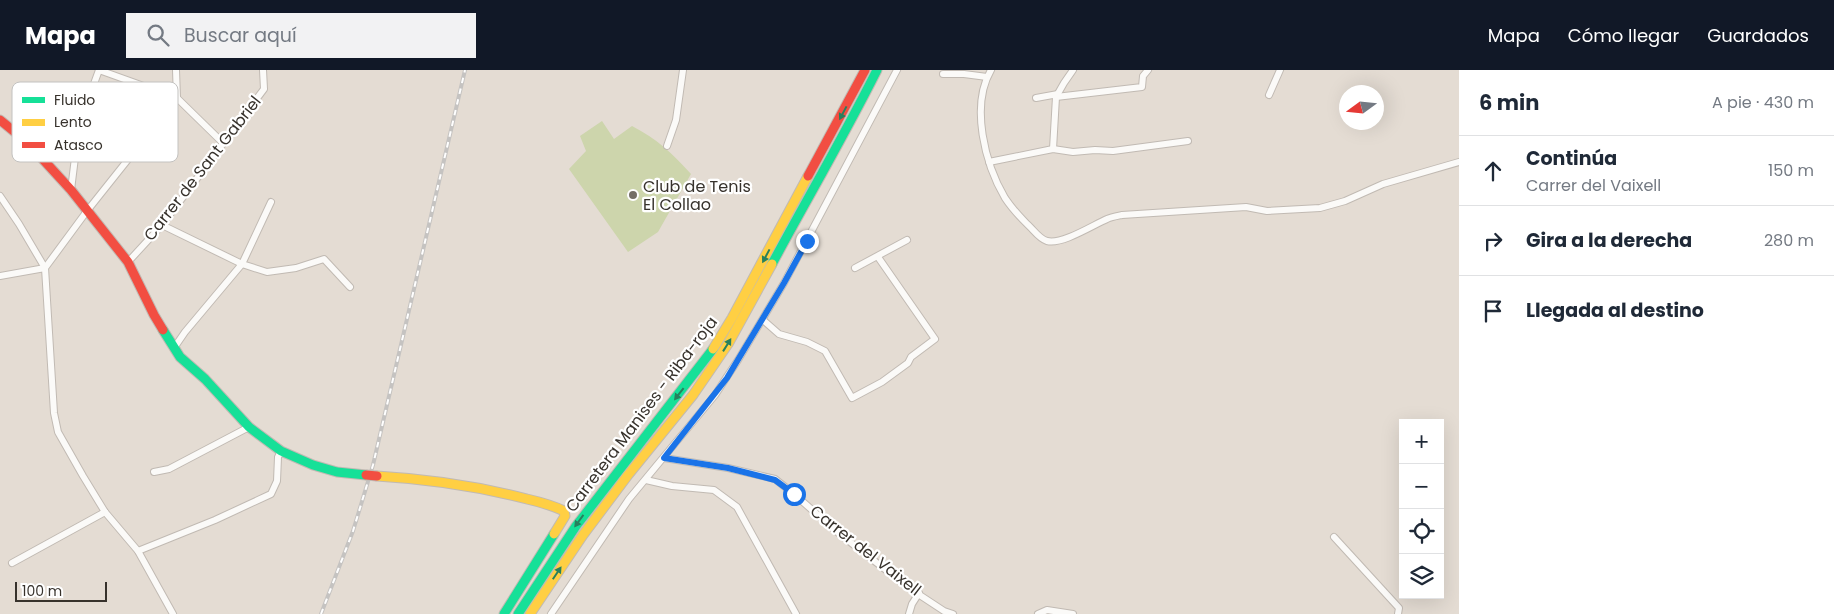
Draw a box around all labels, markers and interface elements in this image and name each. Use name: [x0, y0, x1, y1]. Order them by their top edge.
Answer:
search box: [126, 13, 476, 58]
text: Mapa: [25, 19, 96, 52]
icon: search: [144, 21, 172, 49]
text: Buscar aquí: [184, 22, 297, 49]
text: Mapa: [1488, 23, 1540, 48]
text: Cómo llegar: [1568, 23, 1679, 48]
text: Guardados: [1707, 23, 1809, 48]
legend: [12, 82, 178, 162]
north arrow: [1339, 85, 1384, 130]
text: 6 min: [1479, 88, 1539, 117]
text: Fluido: [54, 90, 95, 110]
street label: Carrer de Sant Gabriel: [138, 91, 266, 246]
text: A pie · 430 m: [1712, 91, 1814, 114]
one-way arrow: [839, 106, 847, 120]
text: Lento: [54, 112, 92, 132]
text: Atasco: [54, 135, 103, 155]
text: Continúa: [1526, 145, 1617, 172]
icon: ahead: [1479, 157, 1507, 185]
text: 150 m: [1768, 159, 1814, 182]
text: Carrer del Vaixell: [1526, 174, 1661, 197]
place label: Club de Tenis El Collao: [643, 175, 751, 216]
marker: Club de Tenis El Collao: [627, 189, 639, 201]
icon: right: [1479, 227, 1507, 255]
text: Gira a la derecha: [1526, 227, 1692, 254]
text: 280 m: [1764, 229, 1814, 252]
route end: [796, 230, 819, 253]
one-way arrow: [762, 249, 770, 264]
icon: arrive: [1479, 297, 1507, 325]
text: Llegada al destino: [1526, 297, 1704, 324]
street label: Carretera Manises - Riba-roja: [560, 312, 723, 517]
one-way arrow: [723, 338, 732, 352]
one-way arrow: [674, 387, 685, 400]
map controls: [1399, 419, 1444, 599]
button: +: [1399, 419, 1444, 464]
button: −: [1399, 464, 1444, 509]
route start: [783, 483, 806, 506]
street label: Carrer del Vaixell: [805, 500, 926, 601]
button: locate: [1399, 509, 1444, 554]
one-way arrow: [574, 514, 584, 528]
button: layers: [1399, 554, 1444, 599]
one-way arrow: [552, 567, 562, 580]
scale bar: [15, 579, 108, 602]
text: 100 m: [22, 581, 62, 601]

